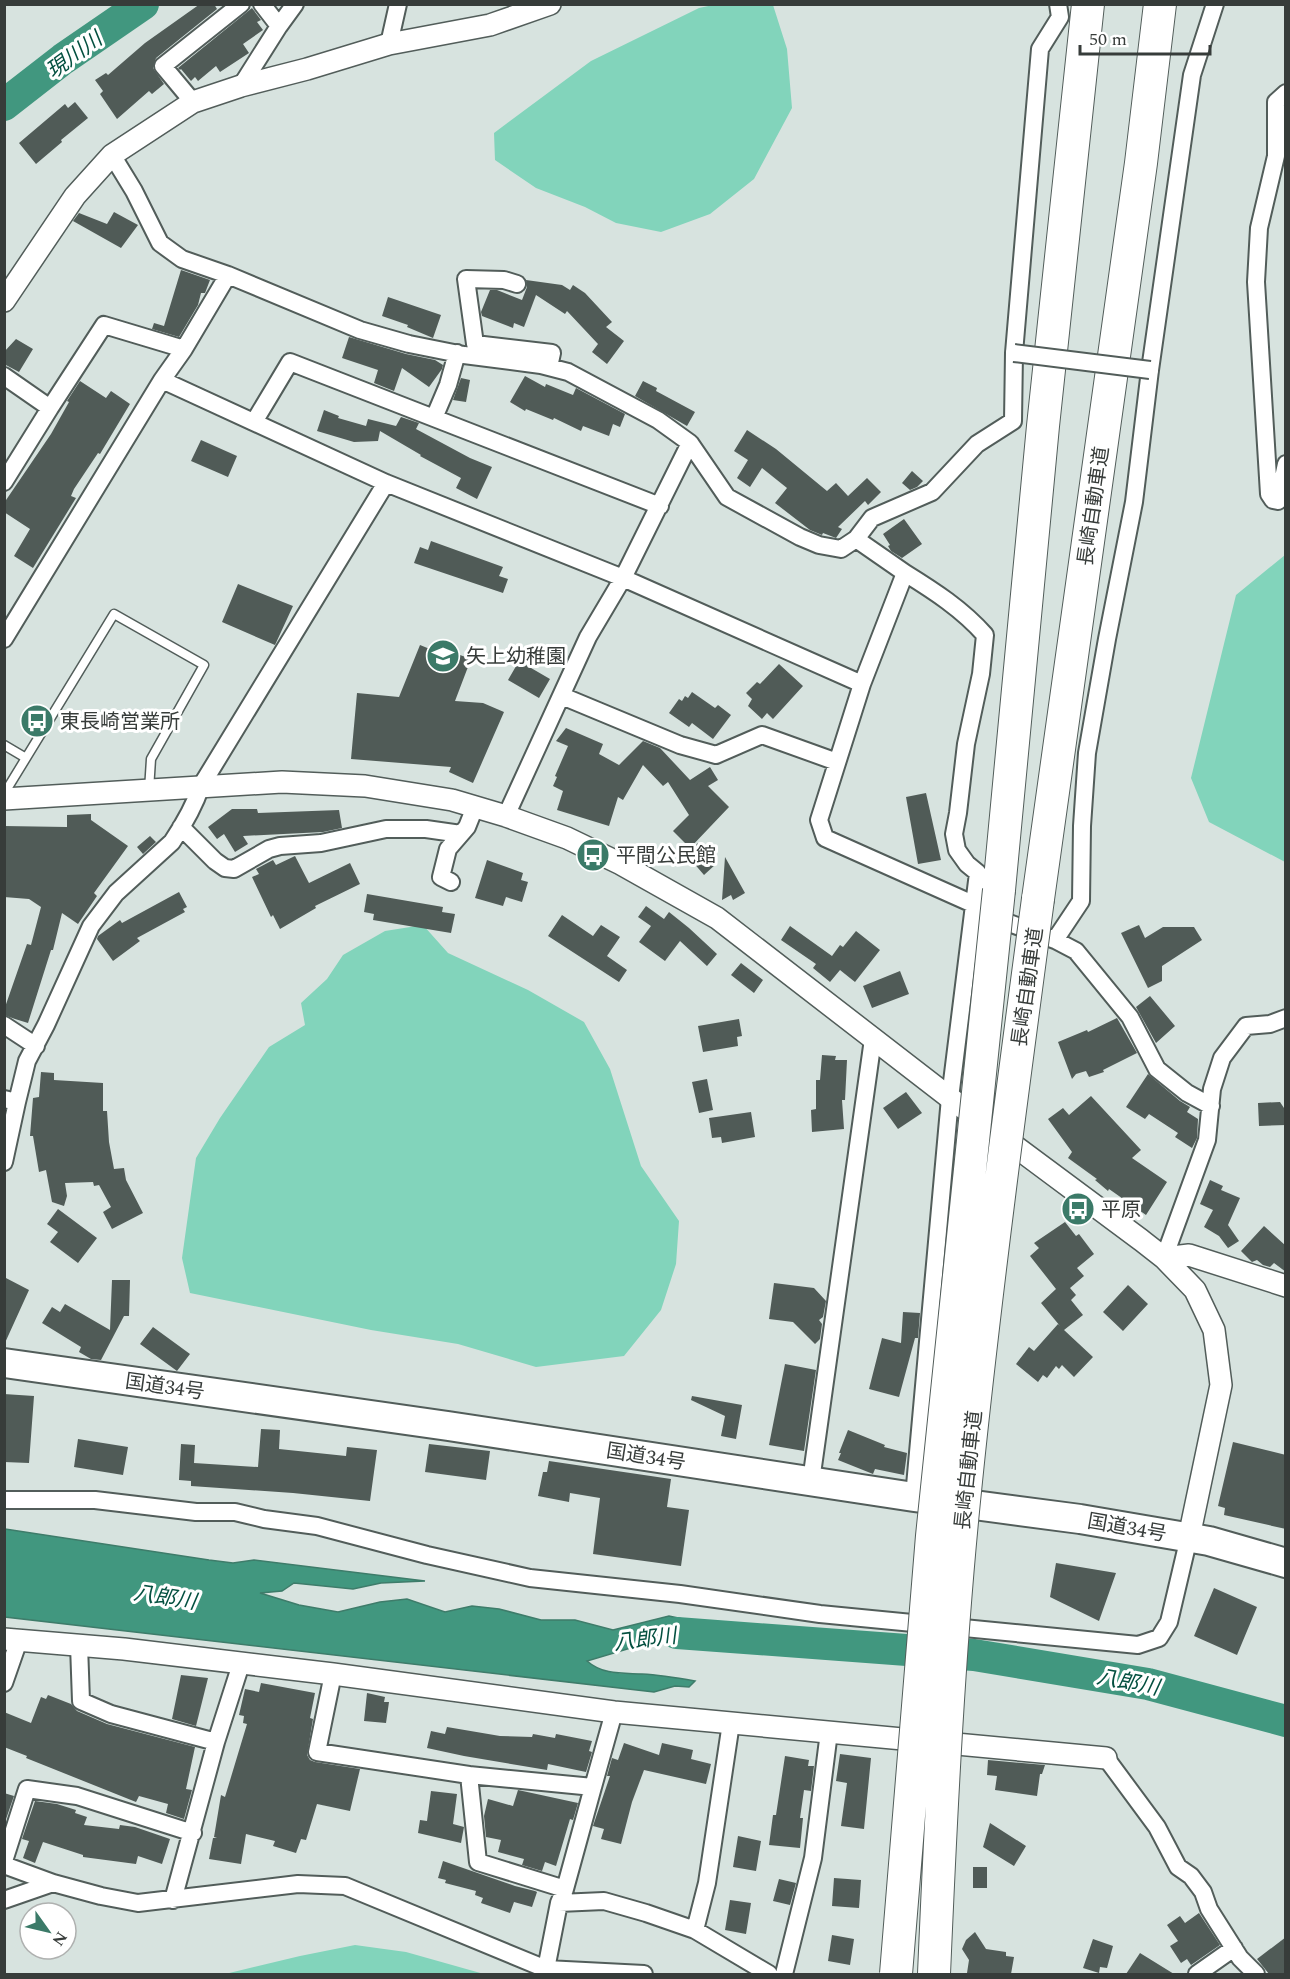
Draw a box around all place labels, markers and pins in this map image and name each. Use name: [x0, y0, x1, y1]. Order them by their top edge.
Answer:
school or university icon: 矢上幼稚園: [425, 638, 461, 674]
place label: 矢上幼稚園: [466, 642, 566, 672]
bus stop icon: 東長崎営業所: [19, 703, 55, 739]
place label: 東長崎営業所: [60, 707, 180, 737]
bus stop icon: 平間公民館: [575, 837, 611, 873]
place label: 平間公民館: [616, 841, 716, 871]
bus stop icon: 平原: [1060, 1191, 1096, 1227]
place label: 平原: [1101, 1195, 1141, 1225]

